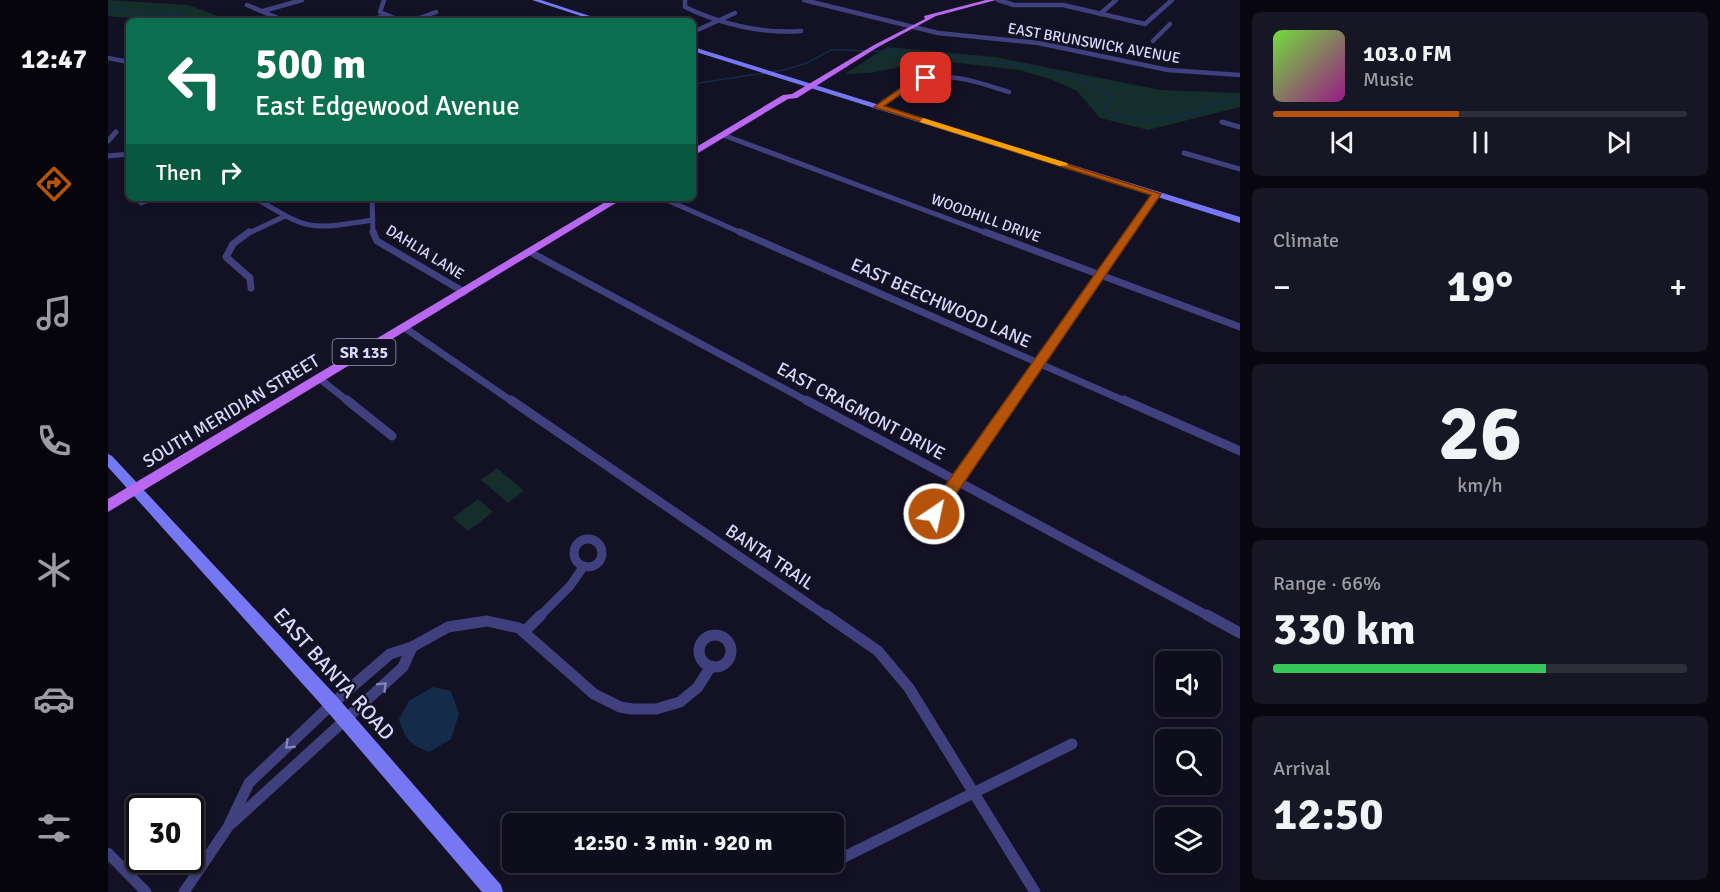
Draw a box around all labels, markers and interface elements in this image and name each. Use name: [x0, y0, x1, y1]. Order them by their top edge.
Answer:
street label: EAST BRUNSWICK AVENUE: [1006, 19, 1182, 67]
text: 500 m: [255, 39, 366, 90]
text: 103.0 FM: [1363, 40, 1452, 67]
icon: left: [156, 42, 234, 120]
text: 12:47: [21, 43, 87, 76]
pin: [900, 52, 951, 103]
icon: arrive: [909, 61, 942, 94]
text: Music: [1363, 67, 1414, 92]
text: East Edgewood Avenue: [255, 90, 520, 123]
icon: previous: [1326, 126, 1359, 159]
icon: pause: [1464, 126, 1497, 159]
icon: next: [1602, 126, 1635, 159]
icon: right: [214, 156, 247, 189]
text: Then: [156, 159, 202, 186]
icon: directions: [33, 163, 75, 205]
street label: WOODHILL DRIVE: [929, 190, 1043, 246]
street label: DAHLIA LANE: [383, 221, 467, 283]
text: Climate: [1273, 228, 1339, 253]
street label: EAST BEECHWOOD LANE: [848, 253, 1034, 353]
text: 19°: [1447, 259, 1513, 314]
text: −: [1273, 267, 1291, 308]
text: +: [1669, 267, 1687, 308]
icon: music: [33, 292, 75, 334]
road number: SR 135: [332, 339, 396, 365]
street label: SOUTH MERIDIAN STREET: [139, 349, 323, 472]
street label: EAST CRAGMONT DRIVE: [773, 357, 949, 465]
text: 26: [1438, 386, 1522, 482]
icon: phone: [33, 420, 75, 462]
text: km/h: [1457, 473, 1503, 498]
position arrow: [902, 482, 966, 546]
street label: BANTA TRAIL: [722, 519, 818, 595]
icon: climate: [33, 549, 75, 591]
text: Range · 66%: [1273, 571, 1381, 596]
street label: EAST BANTA ROAD: [268, 602, 400, 746]
text: 330 km: [1273, 602, 1416, 657]
map controls: [1155, 651, 1221, 873]
button: sound: [1155, 651, 1221, 717]
icon: car: [33, 678, 75, 720]
one-way arrow: [375, 683, 386, 694]
button: search: [1155, 729, 1221, 795]
one-way arrow: [286, 737, 297, 748]
text: Arrival: [1273, 756, 1331, 781]
text: 12:50: [1273, 787, 1383, 842]
speed limit sign: 30: [126, 795, 204, 873]
icon: filters: [33, 807, 75, 849]
button: layers: [1155, 807, 1221, 873]
text: 12:50 · 3 min · 920 m: [573, 829, 773, 856]

